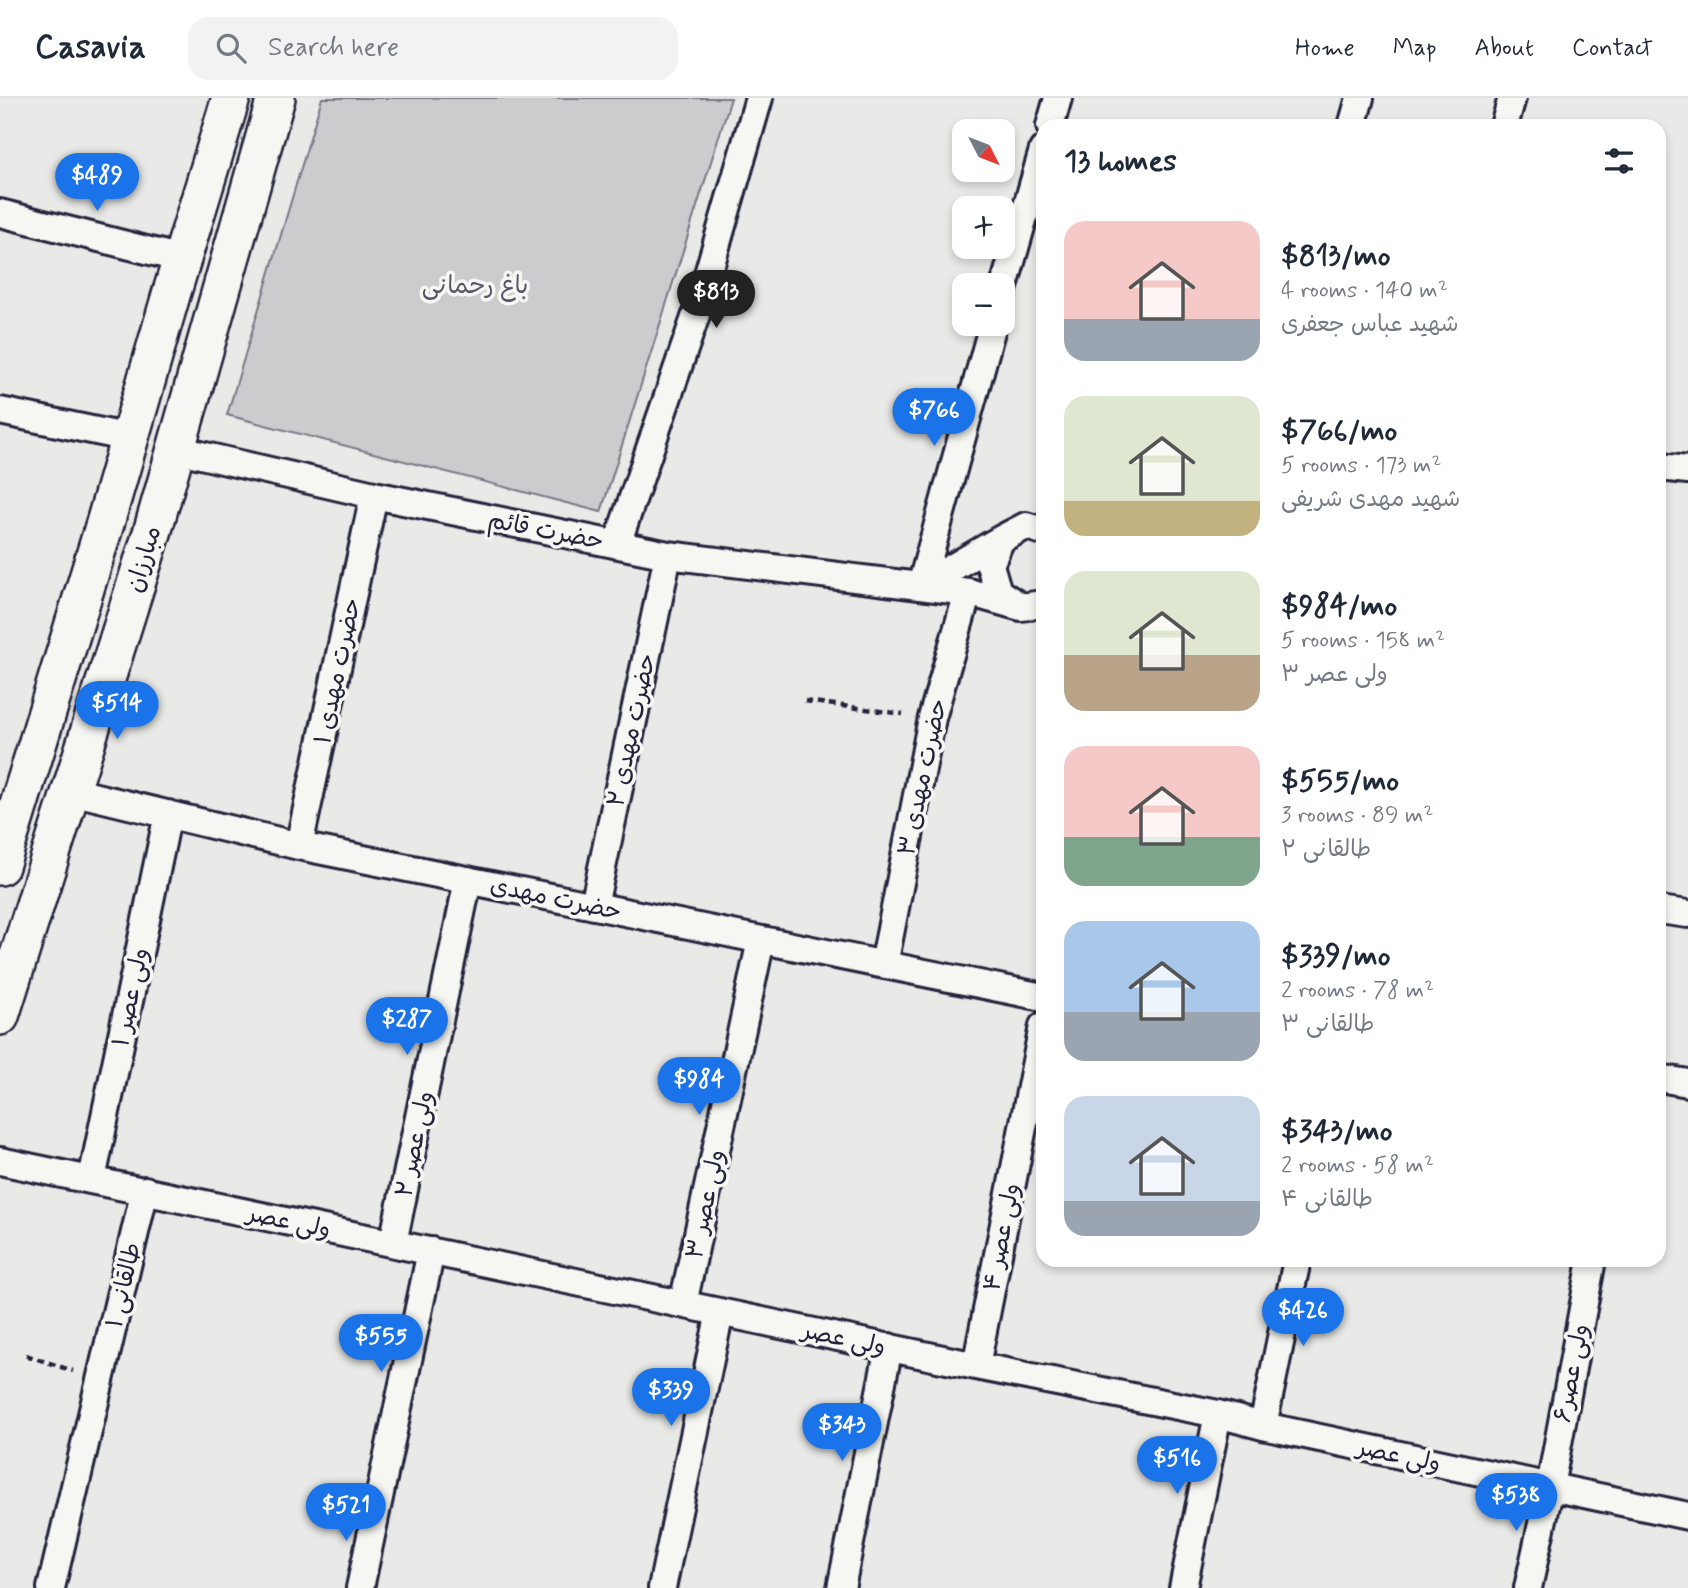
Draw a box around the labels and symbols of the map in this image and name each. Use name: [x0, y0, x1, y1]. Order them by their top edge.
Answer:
north arrow: [952, 119, 1015, 182]
pin: $489: [56, 153, 138, 213]
park label: باغ رحمانی: [422, 271, 528, 302]
pin: $813: [675, 271, 757, 330]
pin: $766: [893, 388, 975, 448]
street label: حضرت قائم: [485, 505, 606, 559]
street label: مبارزان: [120, 523, 169, 596]
street label: حضرت مهدی ۱: [308, 595, 369, 747]
street label: حضرت مهدی ۲: [601, 651, 664, 810]
pin: $514: [76, 682, 158, 741]
street label: حضرت مهدی ۳: [892, 696, 955, 859]
street label: حضرت مهدی: [487, 870, 624, 928]
street label: ولی عصر ۱: [106, 945, 157, 1050]
pin: $287: [366, 998, 448, 1057]
pin: $984: [658, 1058, 740, 1117]
street label: ولی عصر ۲: [389, 1088, 442, 1200]
street label: ولی عصر ۳: [680, 1147, 733, 1262]
street label: ولی عصر ۴: [977, 1181, 1028, 1294]
street label: ولی عصر: [242, 1198, 333, 1246]
street label: طالقانی ۱: [100, 1240, 149, 1331]
pin: $426: [1262, 1288, 1344, 1348]
pin: $555: [340, 1314, 422, 1374]
street label: ولی عصر: [797, 1315, 888, 1363]
street label: ولی عصر۶: [1548, 1321, 1597, 1425]
pin: $339: [630, 1368, 712, 1428]
pin: $343: [801, 1404, 883, 1463]
street label: ولی عصر: [1352, 1432, 1443, 1480]
pin: $516: [1136, 1436, 1218, 1496]
pin: $538: [1475, 1474, 1557, 1533]
pin: $521: [305, 1484, 387, 1543]

